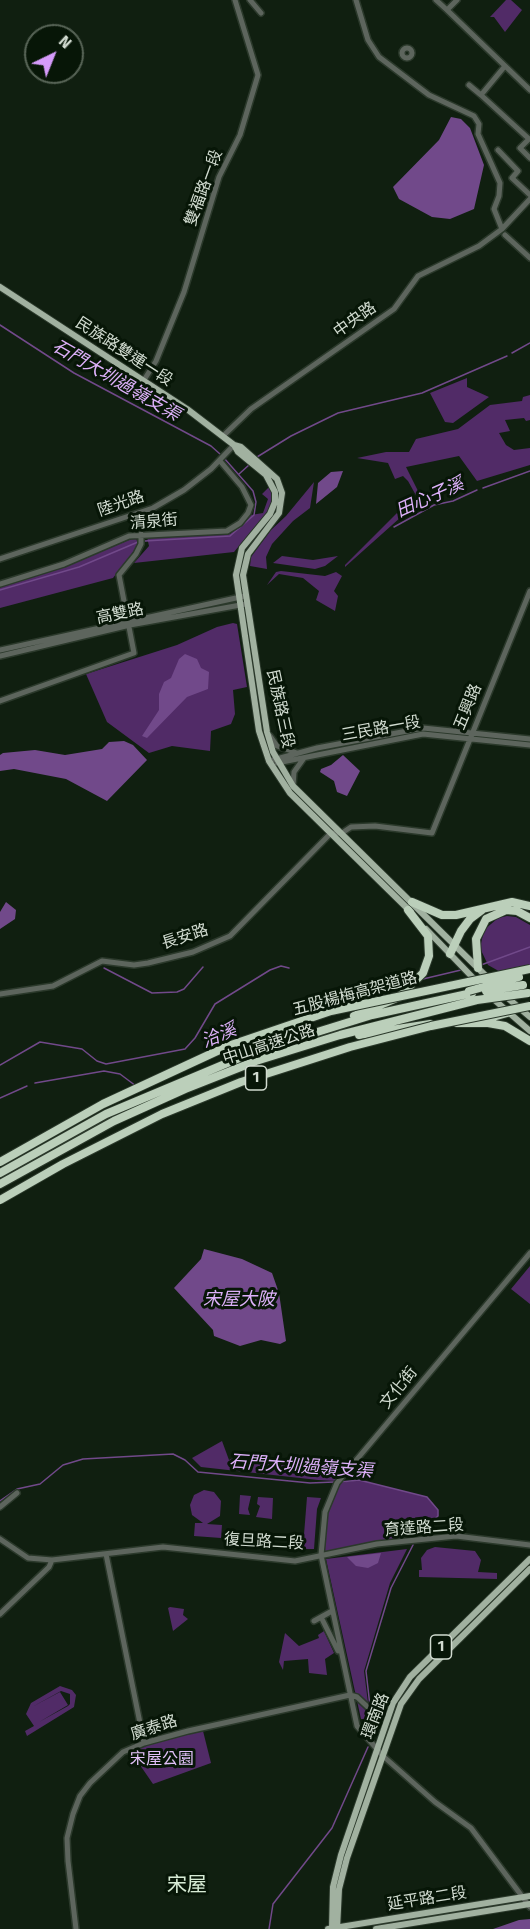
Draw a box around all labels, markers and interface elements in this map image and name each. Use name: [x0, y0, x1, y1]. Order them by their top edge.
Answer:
north arrow: [24, 24, 84, 84]
text: N: [55, 31, 76, 52]
street label: 雙福路一段: [181, 147, 227, 229]
street label: 中央路: [330, 298, 380, 342]
street label: 民族路雙連一段: [72, 313, 176, 391]
water label: 石門大圳過嶺支渠: [48, 336, 184, 426]
water label: 田心子溪: [393, 473, 467, 523]
street label: 陸光路: [95, 487, 147, 521]
street label: 清泉街: [129, 510, 179, 534]
street label: 高雙路: [95, 600, 145, 628]
street label: 民族路三段: [262, 668, 298, 750]
street label: 五興路: [450, 681, 486, 733]
street label: 三民路一段: [340, 713, 422, 745]
street label: 長安路: [159, 920, 211, 954]
street label: 五股楊梅高架道路: [291, 968, 419, 1020]
water label: 洽溪: [198, 1019, 240, 1053]
street label: 中山高速公路: [220, 1021, 318, 1069]
road number: 1: [246, 1066, 266, 1090]
water label: 宋屋大陂: [203, 1289, 275, 1311]
street label: 文化街: [376, 1363, 422, 1413]
water label: 石門大圳過嶺支渠: [228, 1451, 374, 1483]
street label: 育達路二段: [383, 1516, 465, 1540]
street label: 復旦路二段: [224, 1530, 304, 1554]
road number: 1: [430, 1635, 452, 1659]
street label: 環南路: [358, 1690, 394, 1742]
street label: 廣泰路: [128, 1711, 180, 1745]
park label: 宋屋公園: [130, 1750, 194, 1770]
district label: 宋屋: [167, 1873, 207, 1897]
street label: 延平路二段: [386, 1883, 468, 1915]

